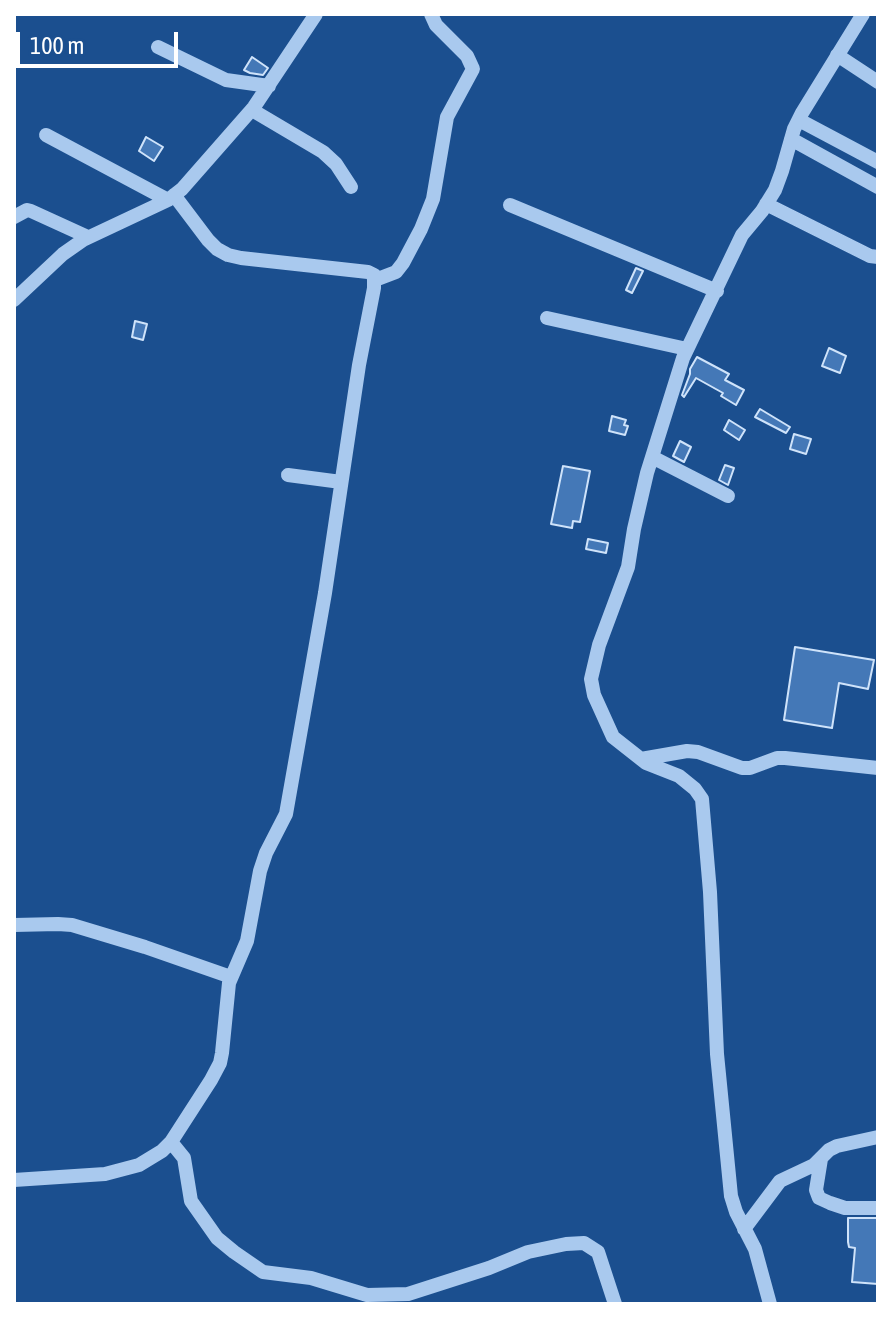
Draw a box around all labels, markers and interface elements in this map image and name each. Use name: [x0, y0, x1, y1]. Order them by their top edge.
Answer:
scale bar: [20, 16, 182, 66]
text: 100 m: [30, 32, 84, 59]

